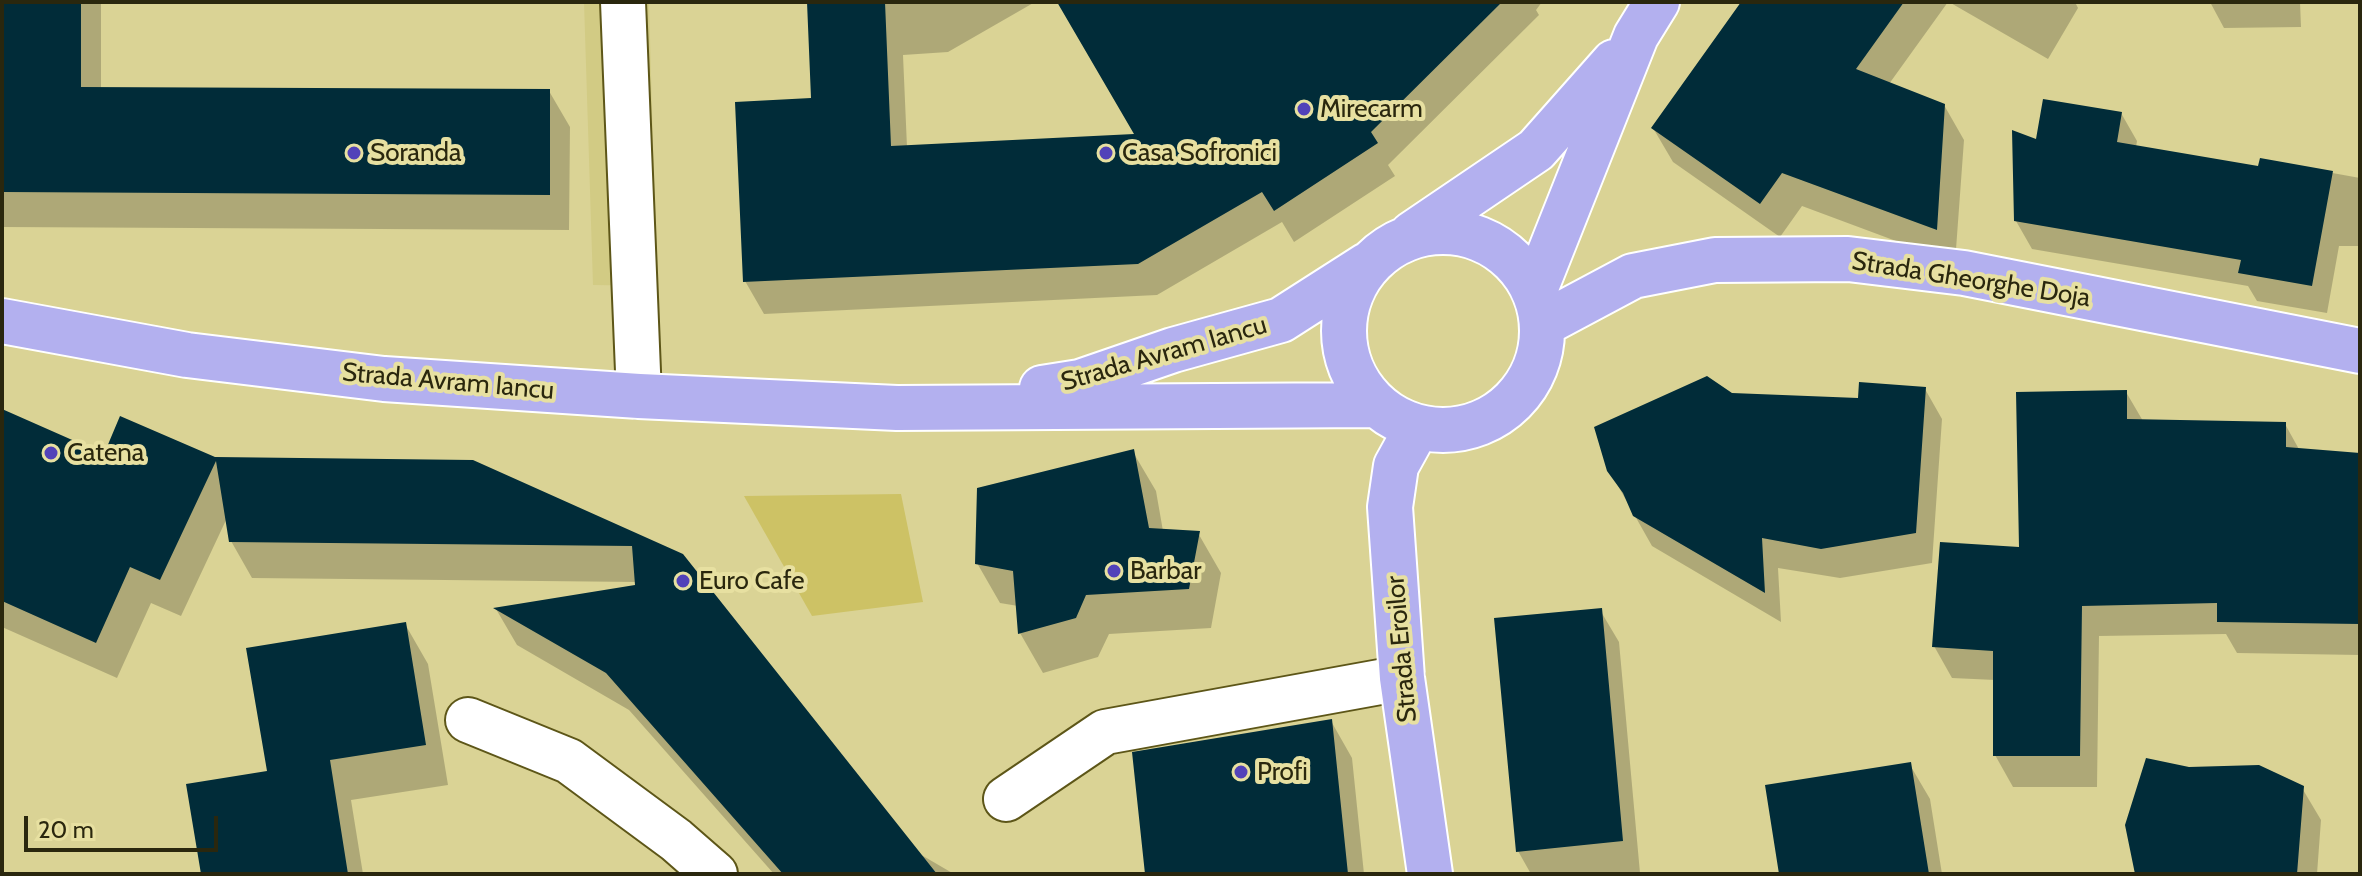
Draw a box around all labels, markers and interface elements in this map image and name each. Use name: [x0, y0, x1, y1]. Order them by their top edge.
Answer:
place label: Mirecarm: [1320, 93, 1423, 125]
marker: Mirecarm: [1295, 100, 1313, 118]
place label: Soranda: [370, 137, 461, 169]
place label: Casa Sofronici: [1122, 137, 1277, 169]
marker: Soranda: [345, 144, 363, 162]
marker: Casa Sofronici: [1097, 144, 1115, 162]
street label: Strada Gheorghe Doja: [1849, 246, 2093, 314]
street label: Strada Avram Iancu: [1057, 310, 1271, 398]
street label: Strada Avram Iancu: [341, 357, 555, 407]
place label: Catena: [67, 437, 144, 469]
marker: Catena: [42, 444, 60, 462]
place label: Barbar: [1130, 555, 1201, 587]
marker: Barbar: [1105, 562, 1123, 580]
place label: Euro Cafe: [699, 565, 805, 597]
marker: Euro Cafe: [674, 572, 692, 590]
street label: Strada Eroilor: [1380, 574, 1424, 724]
place label: Profi: [1257, 756, 1308, 788]
marker: Profi: [1232, 763, 1250, 781]
scale bar: [28, 800, 222, 850]
text: 20 m: [38, 815, 94, 844]

